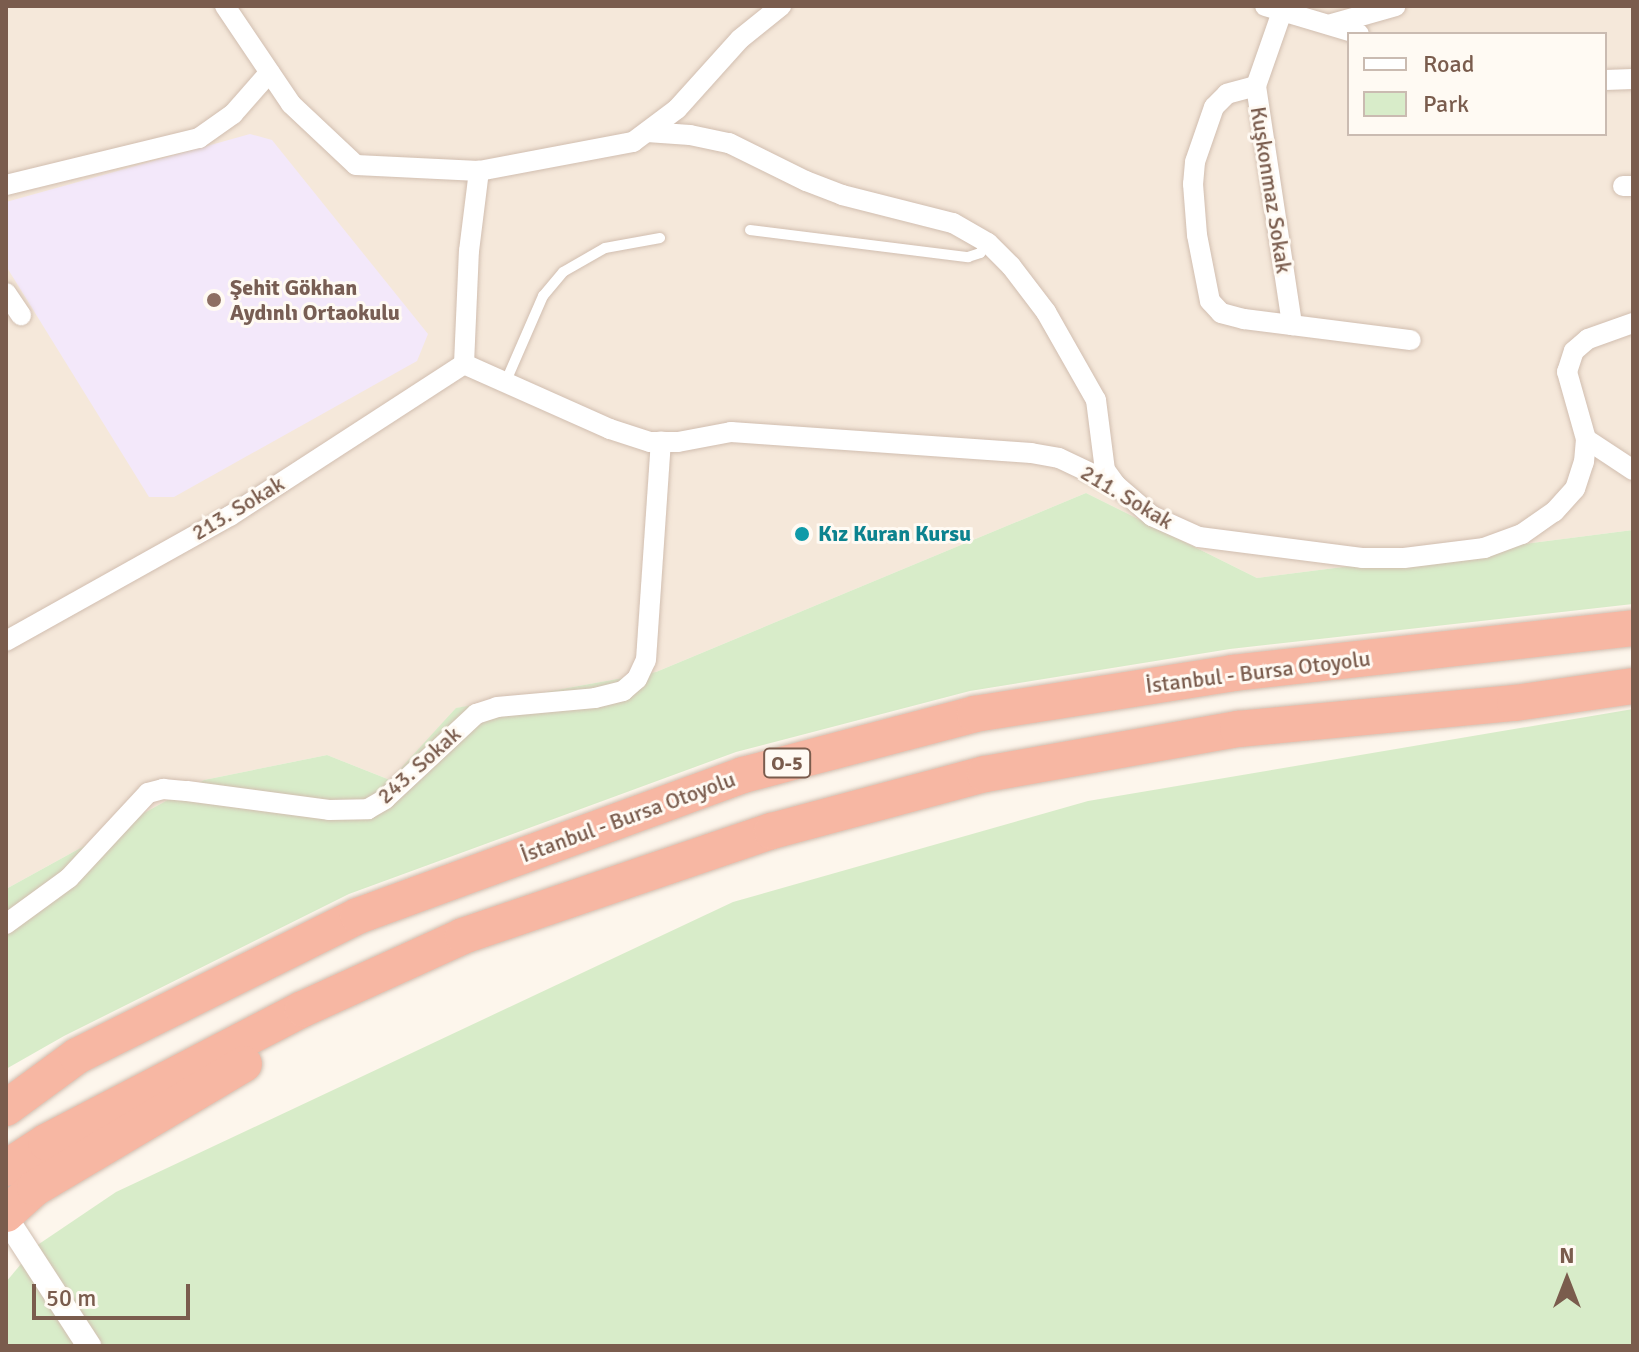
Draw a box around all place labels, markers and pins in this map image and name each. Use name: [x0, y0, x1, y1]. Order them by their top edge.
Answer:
place label: Şehit Gökhan Aydınlı Ortaokulu: [230, 274, 400, 326]
marker: Şehit Gökhan Aydınlı Ortaokulu: [205, 291, 223, 309]
place label: Kız Kuran Kursu: [818, 521, 971, 547]
marker: Kız Kuran Kursu: [793, 525, 811, 543]

